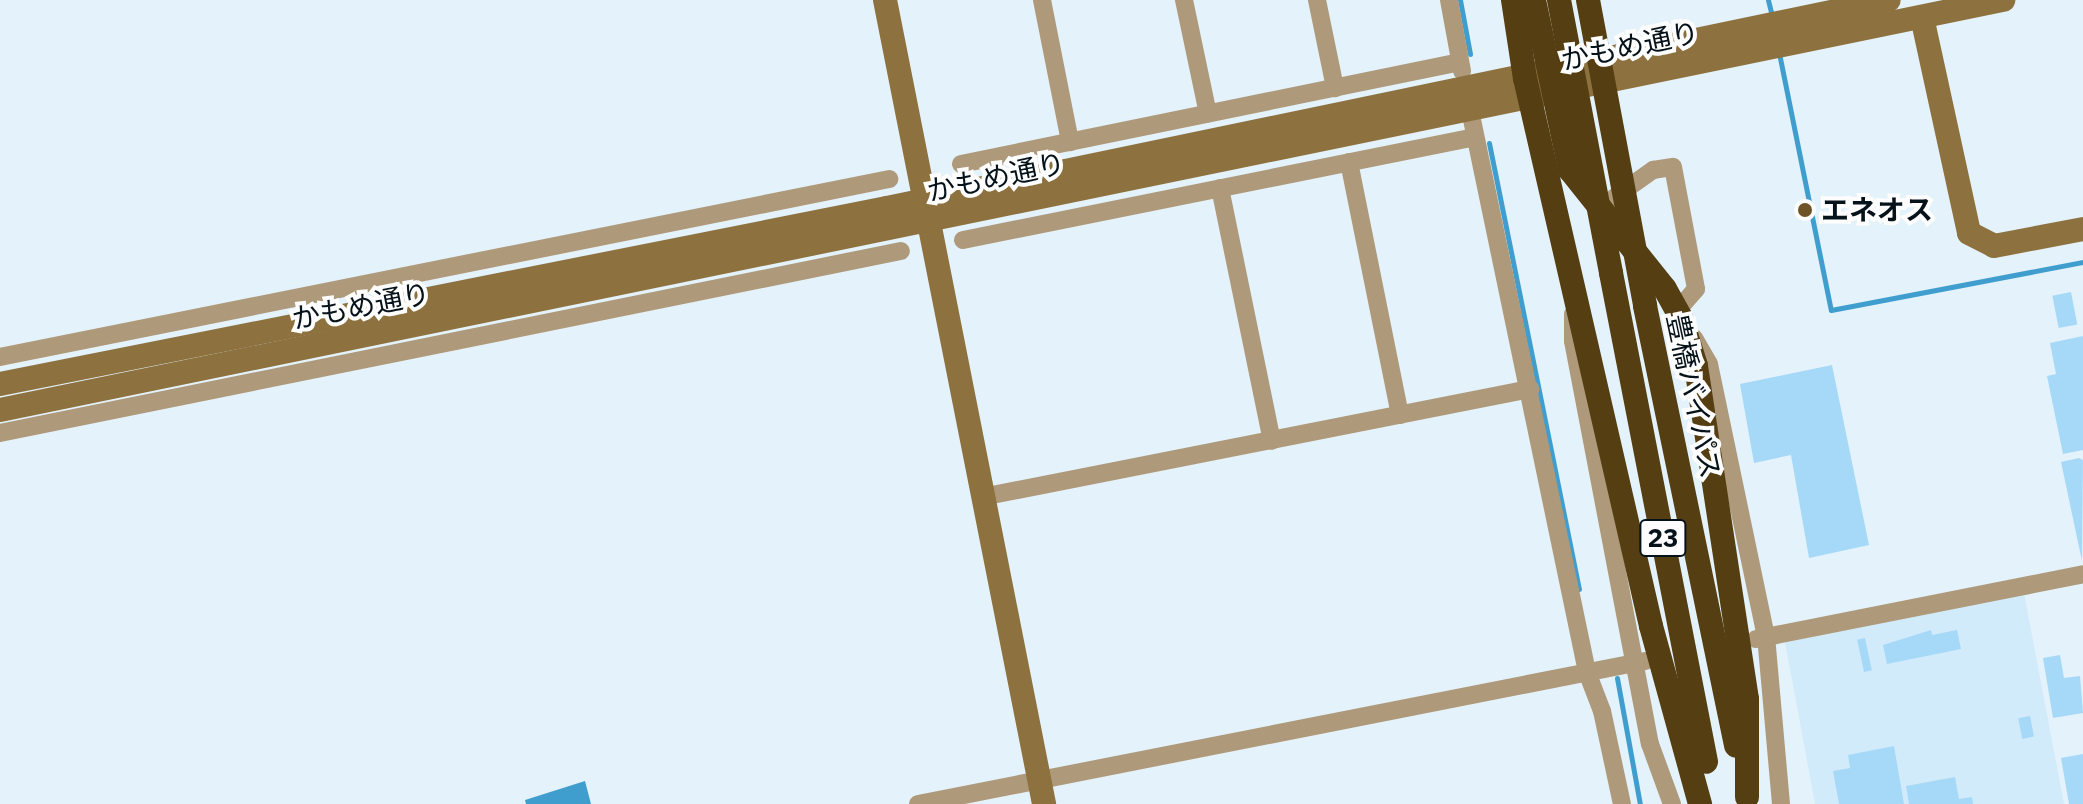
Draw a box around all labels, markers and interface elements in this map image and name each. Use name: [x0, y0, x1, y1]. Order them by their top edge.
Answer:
street label: かもめ通り: [1558, 15, 1702, 77]
street label: かもめ通り: [924, 146, 1068, 208]
place label: エネオス: [1821, 193, 1933, 227]
marker: エネオス: [1796, 201, 1814, 219]
street label: かもめ通り: [289, 276, 433, 336]
street label: 豊橋バイパス: [1660, 310, 1728, 482]
road number: 23: [1639, 516, 1687, 560]

